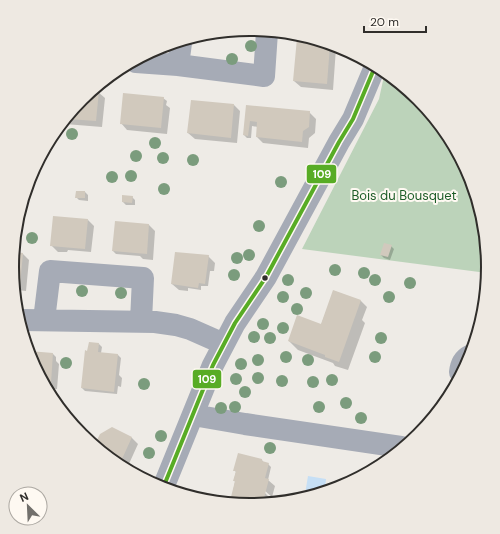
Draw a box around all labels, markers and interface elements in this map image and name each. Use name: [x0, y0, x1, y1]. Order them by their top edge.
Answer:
scale bar: [364, 8, 426, 34]
text: 20 m: [370, 14, 399, 30]
line badge: 109: [306, 164, 337, 184]
text: 109: [313, 167, 331, 181]
park label: Bois du Bousquet: [351, 187, 457, 204]
unlabelled marker: [260, 273, 270, 283]
line badge: 109: [192, 369, 222, 389]
text: 109: [198, 372, 216, 386]
north arrow: [8, 486, 48, 526]
text: N: [17, 489, 30, 505]

